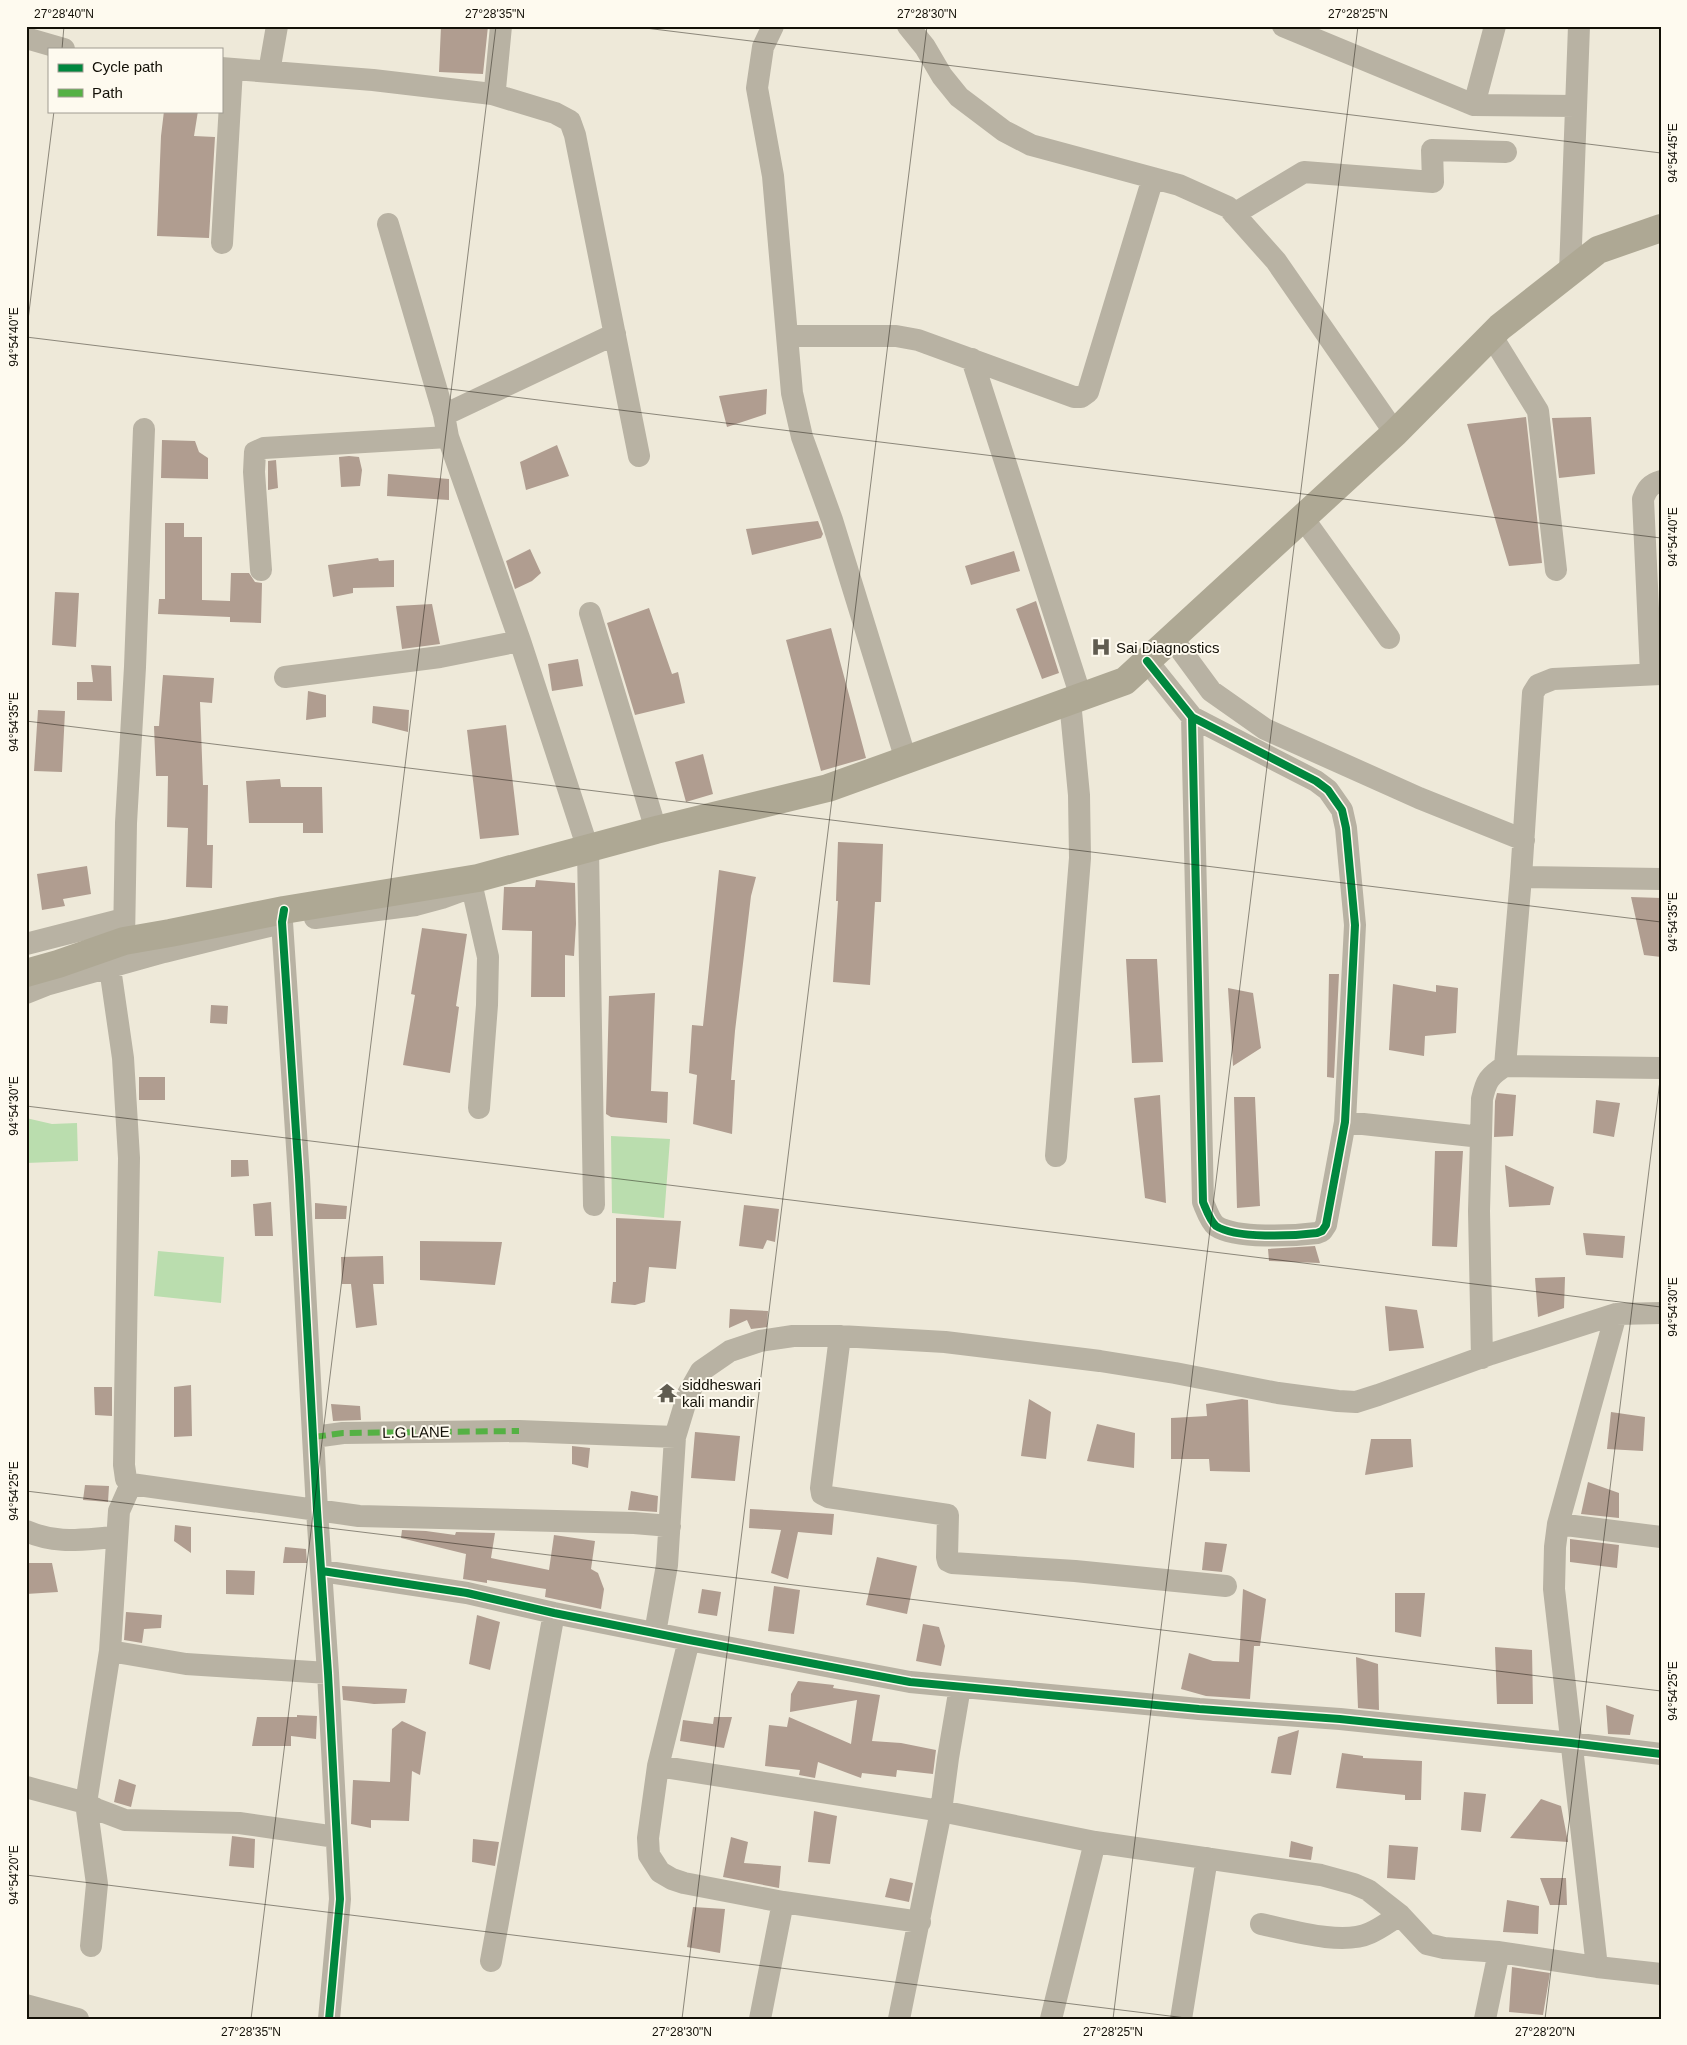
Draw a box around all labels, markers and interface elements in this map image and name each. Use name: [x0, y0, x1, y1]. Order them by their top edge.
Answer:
text: 27°28'40"N: [34, 7, 94, 21]
text: 27°28'35"N: [465, 7, 525, 21]
text: 27°28'30"N: [897, 7, 957, 21]
text: 27°28'25"N: [1328, 7, 1388, 21]
legend: [48, 48, 222, 112]
text: Cycle path: [92, 58, 163, 75]
text: Path: [92, 84, 123, 101]
text: 94°54'45"E: [1666, 123, 1680, 183]
text: 94°54'40"E: [7, 307, 21, 367]
text: 94°54'40"E: [1666, 507, 1680, 567]
hospital icon: Sai Diagnostics: [1090, 636, 1112, 658]
place label: Sai Diagnostics: [1116, 639, 1219, 656]
text: 94°54'35"E: [7, 692, 21, 752]
text: 94°54'35"E: [1666, 892, 1680, 952]
text: 94°54'30"E: [7, 1076, 21, 1136]
text: 94°54'30"E: [1666, 1277, 1680, 1337]
place label: siddheswari kali mandir: [682, 1376, 761, 1410]
temple icon: siddheswari kali mandir: [656, 1382, 678, 1404]
street label: L.G LANE: [382, 1423, 450, 1441]
text: 94°54'25"E: [7, 1461, 21, 1521]
text: 94°54'25"E: [1666, 1661, 1680, 1721]
text: 94°54'20"E: [7, 1845, 21, 1905]
text: 27°28'35"N: [221, 2025, 281, 2039]
text: 27°28'30"N: [652, 2025, 712, 2039]
text: 27°28'25"N: [1083, 2025, 1143, 2039]
text: 27°28'20"N: [1515, 2025, 1575, 2039]

